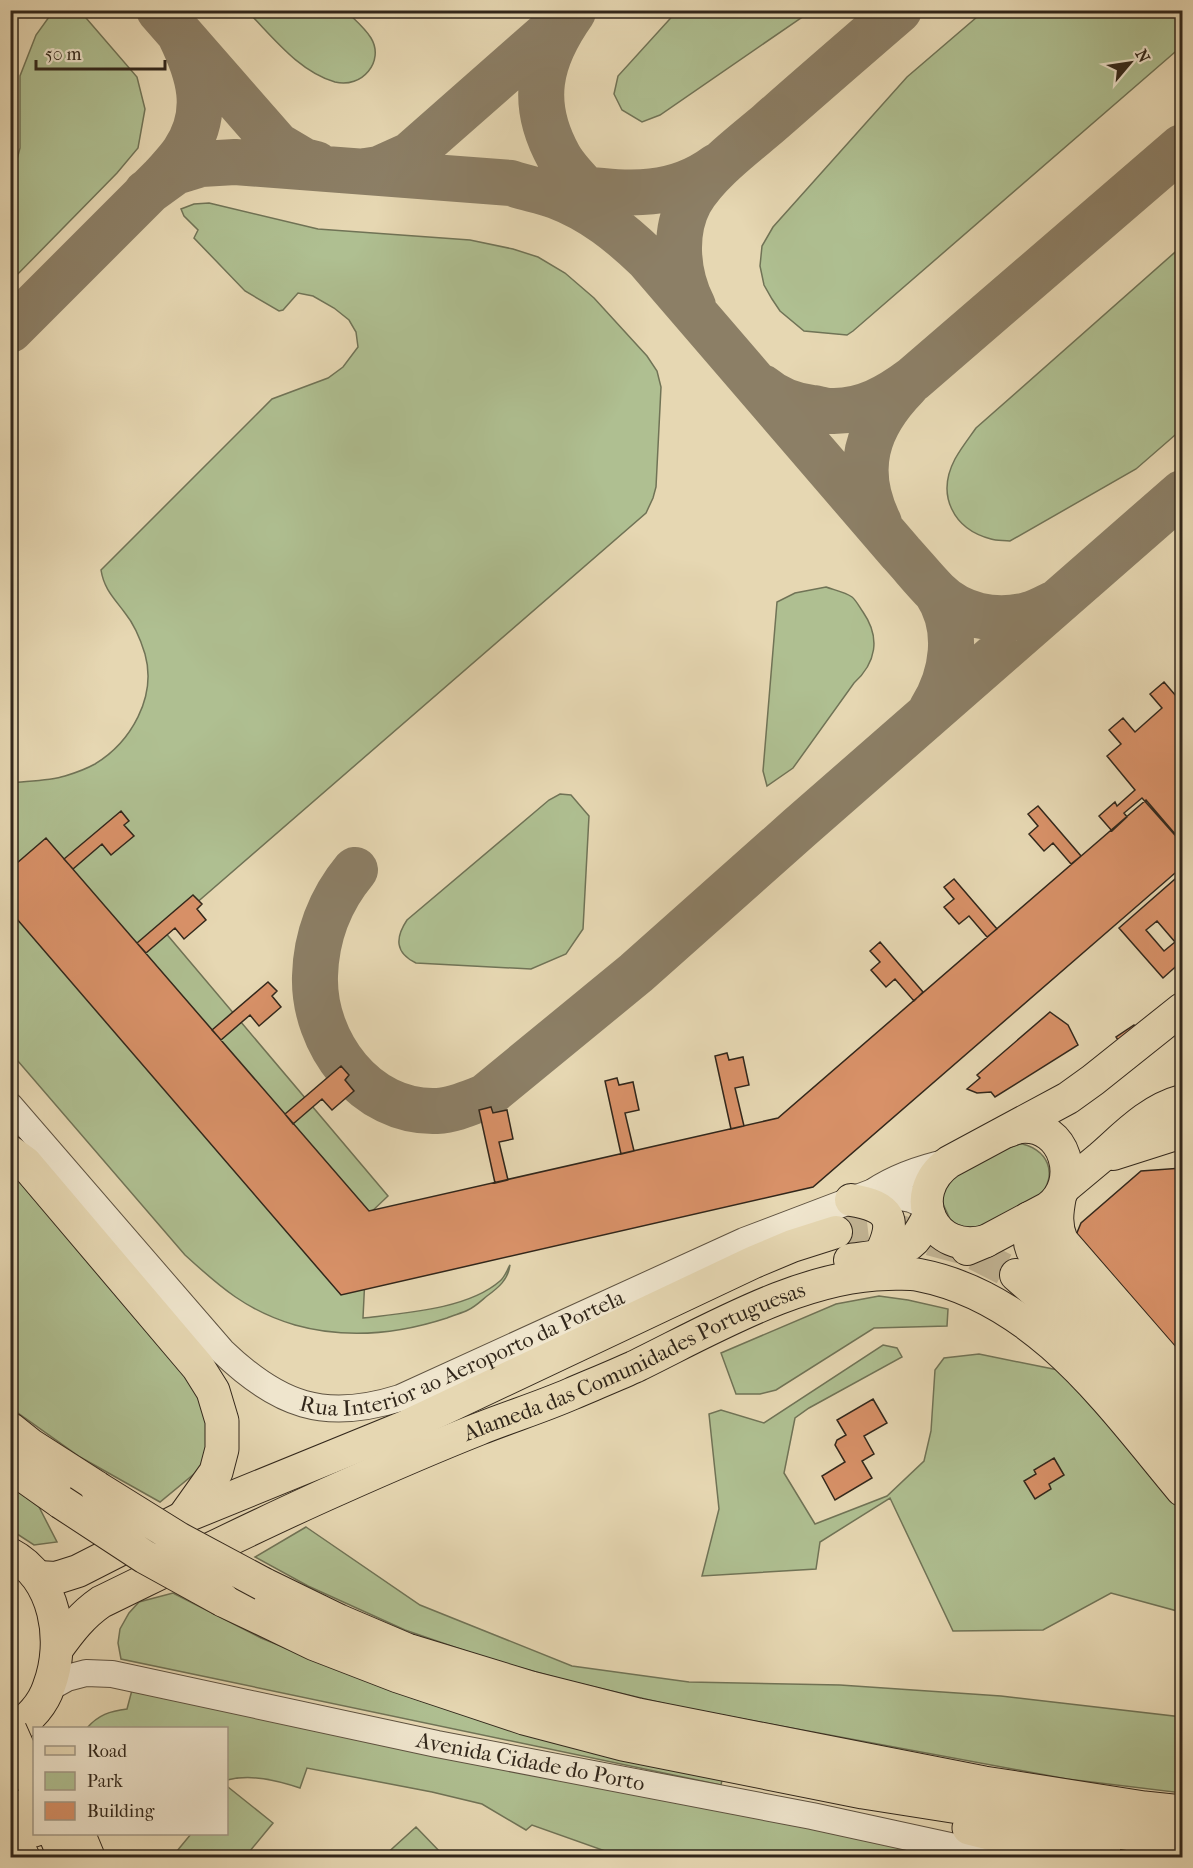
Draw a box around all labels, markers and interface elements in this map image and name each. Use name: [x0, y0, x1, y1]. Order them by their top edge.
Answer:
scale bar: [36, 33, 165, 71]
north arrow: [1100, 33, 1160, 93]
text: 50 m: [45, 44, 82, 65]
text: N: [1131, 46, 1154, 67]
street label: Alameda das Comunidades Portuguesas: [459, 1277, 809, 1447]
street label: Rua Interior ao Aeroporto da Portela: [297, 1284, 629, 1422]
legend: [33, 1727, 228, 1835]
street label: Avenida Cidade do Porto: [413, 1727, 647, 1797]
text: Road: [87, 1741, 127, 1762]
text: Park: [87, 1771, 124, 1792]
text: Building: [87, 1801, 155, 1822]

